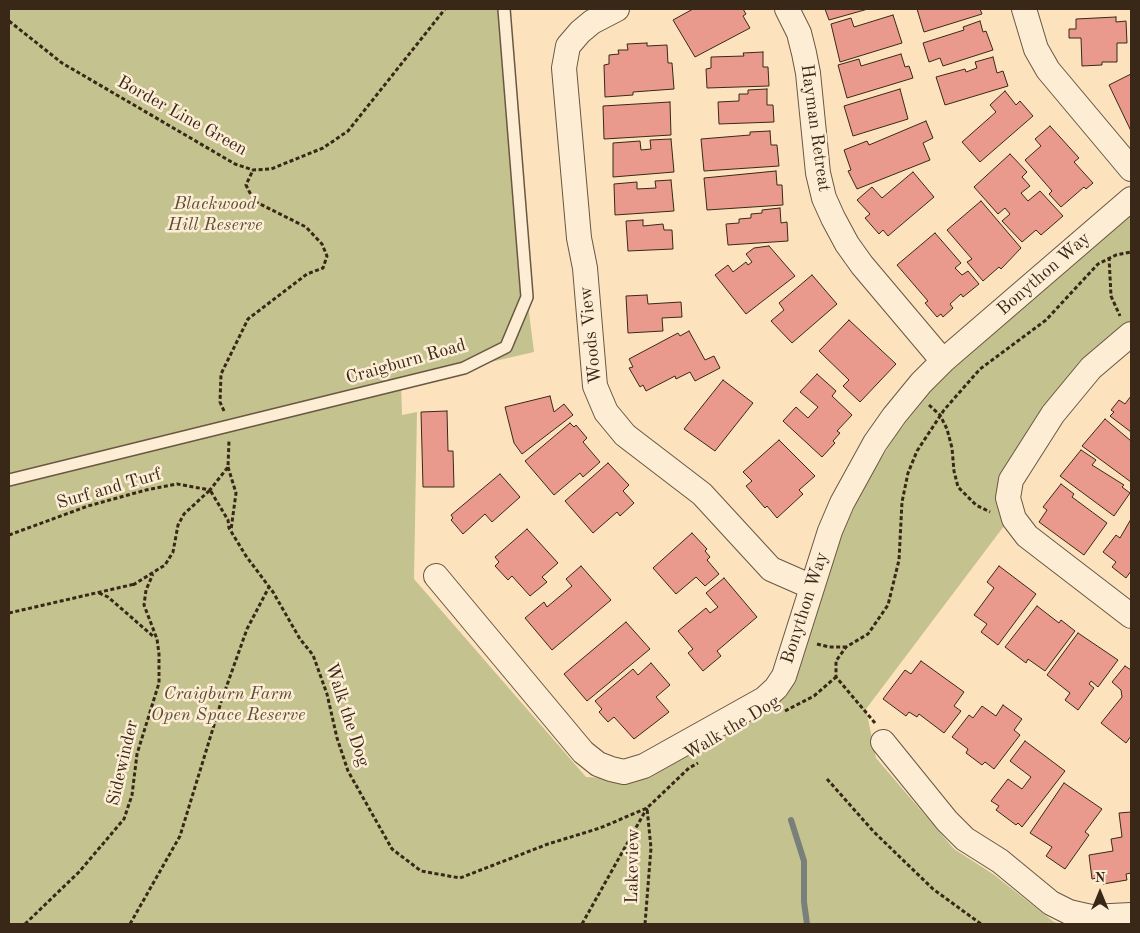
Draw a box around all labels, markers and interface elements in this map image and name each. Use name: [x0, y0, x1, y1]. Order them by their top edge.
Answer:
street label: Hayman Retreat: [795, 63, 835, 193]
street label: Border Line Green: [113, 71, 251, 161]
park label: Blackwood Hill Reserve: [168, 193, 262, 235]
street label: Bonython Way: [993, 228, 1095, 320]
street label: Woods View: [575, 285, 607, 385]
street label: Craigburn Road: [343, 335, 469, 389]
street label: Surf and Turf: [54, 464, 164, 514]
street label: Bonython Way: [777, 549, 833, 667]
street label: Walk the Dog: [320, 660, 374, 770]
park label: Craigburn Farm Open Space Reserve: [151, 683, 305, 726]
street label: Walk the Dog: [680, 691, 784, 765]
street label: Sidewinder: [103, 718, 143, 808]
street label: Lakeview: [622, 828, 644, 904]
north arrow: [1075, 868, 1125, 918]
text: N: [1095, 871, 1105, 885]

